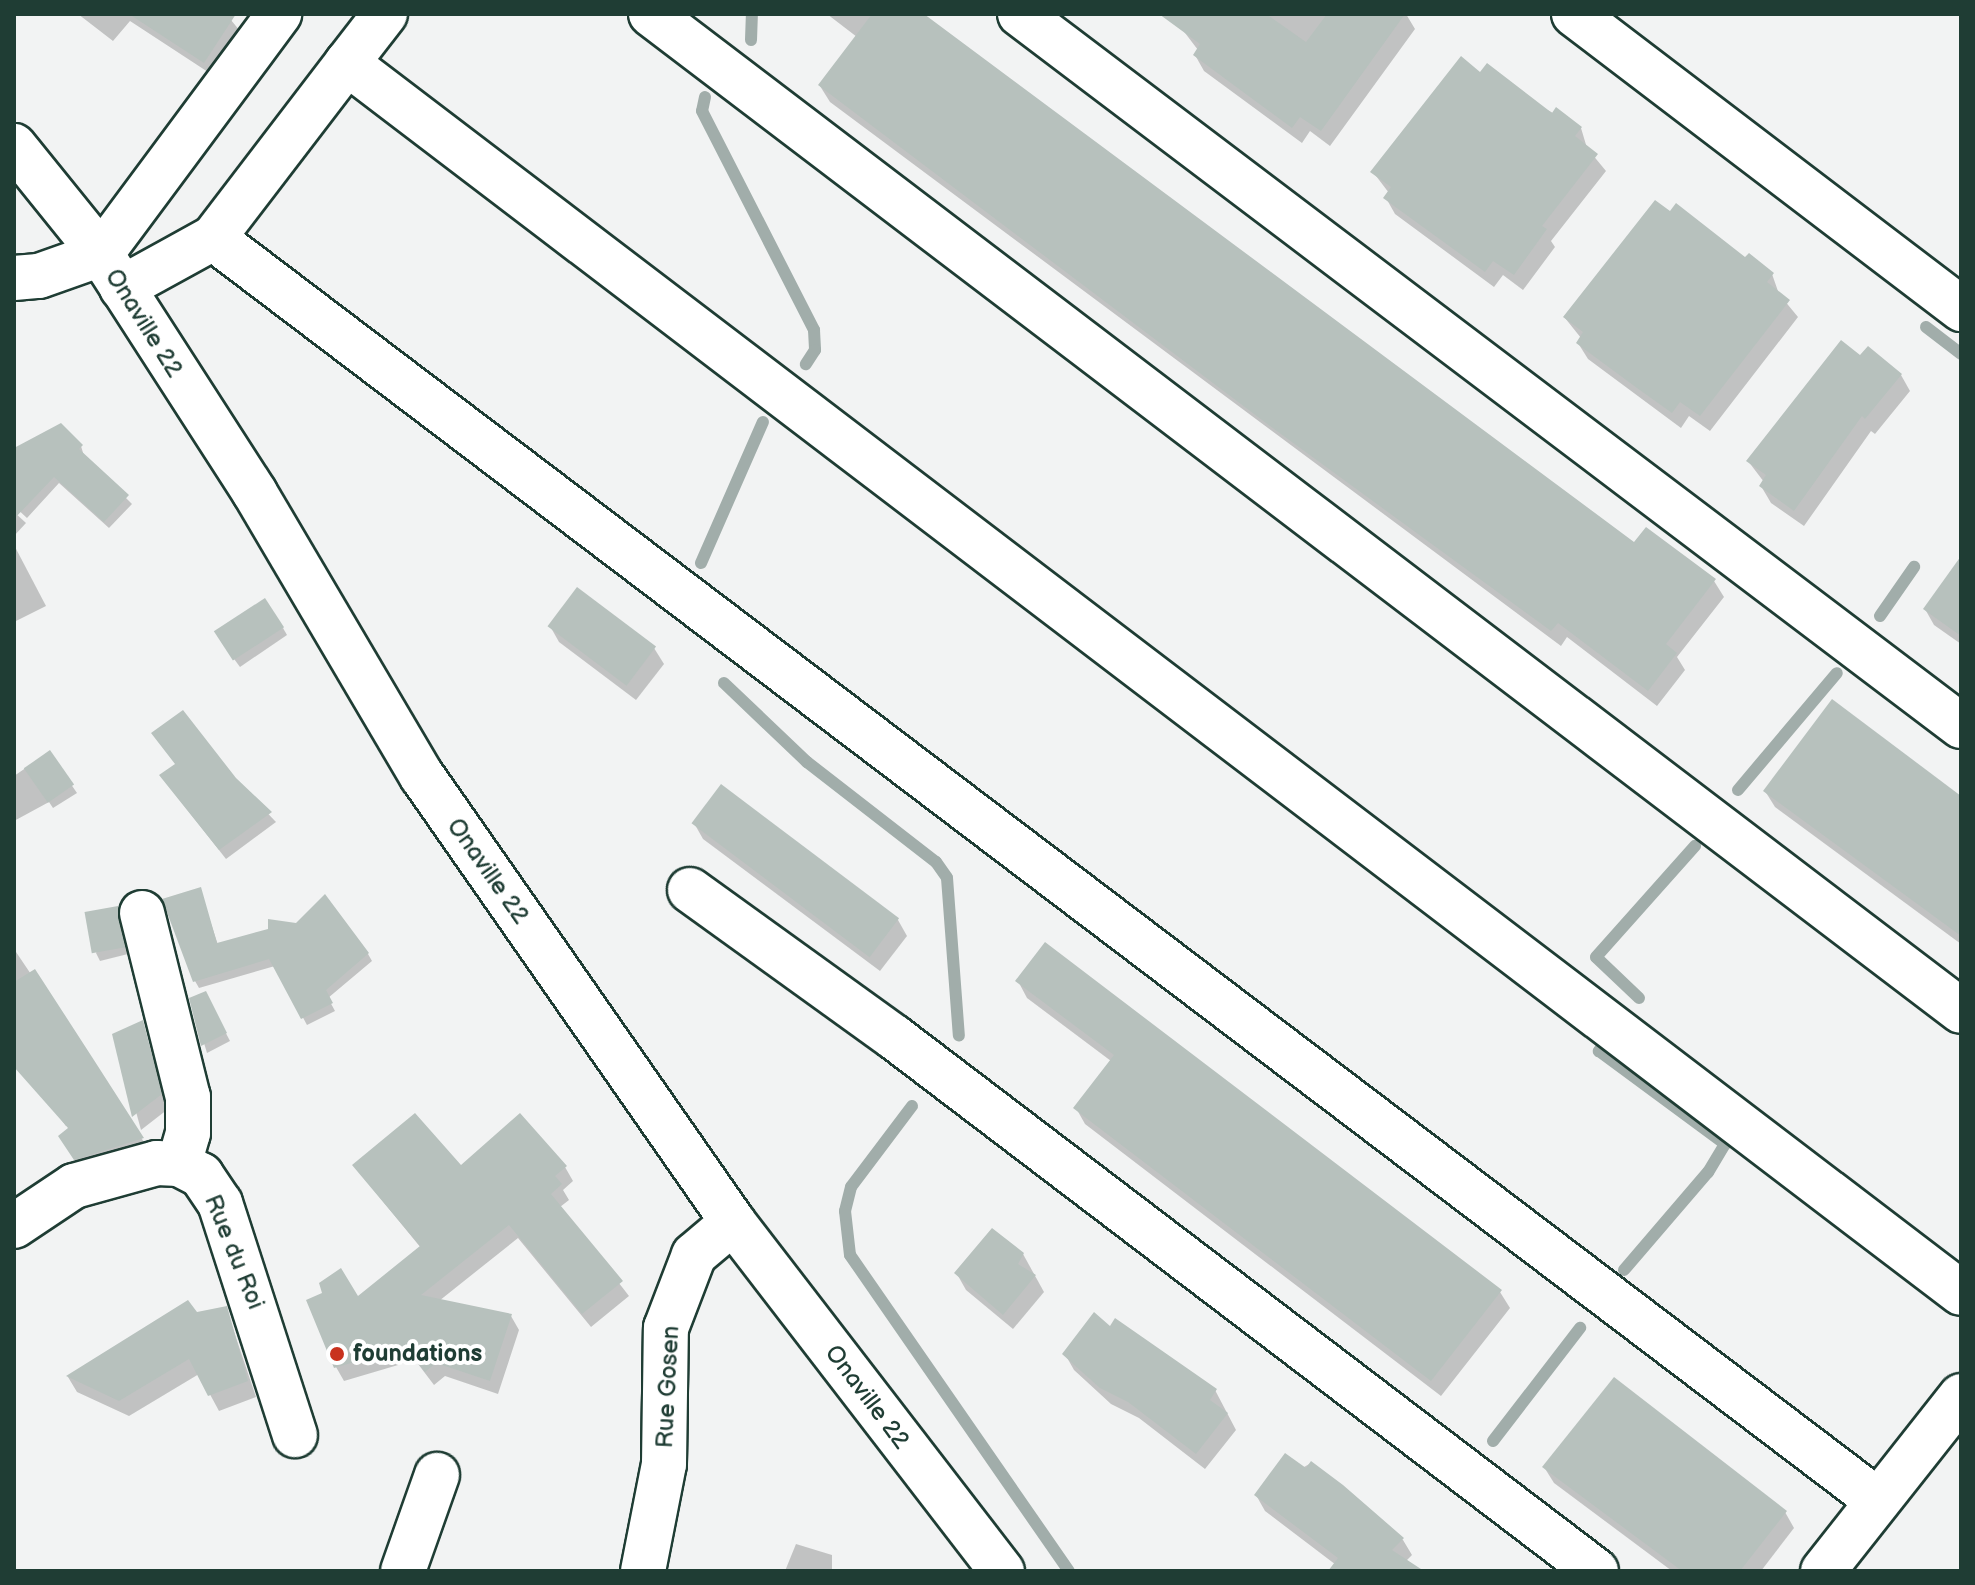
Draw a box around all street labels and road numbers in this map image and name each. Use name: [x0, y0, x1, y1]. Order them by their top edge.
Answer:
street label: Onaville 22: [99, 264, 189, 382]
street label: Onaville 22: [441, 813, 535, 929]
street label: Rue du Roi: [198, 1190, 270, 1314]
street label: Rue Gosen: [650, 1325, 686, 1449]
street label: Onaville 22: [819, 1340, 915, 1454]

